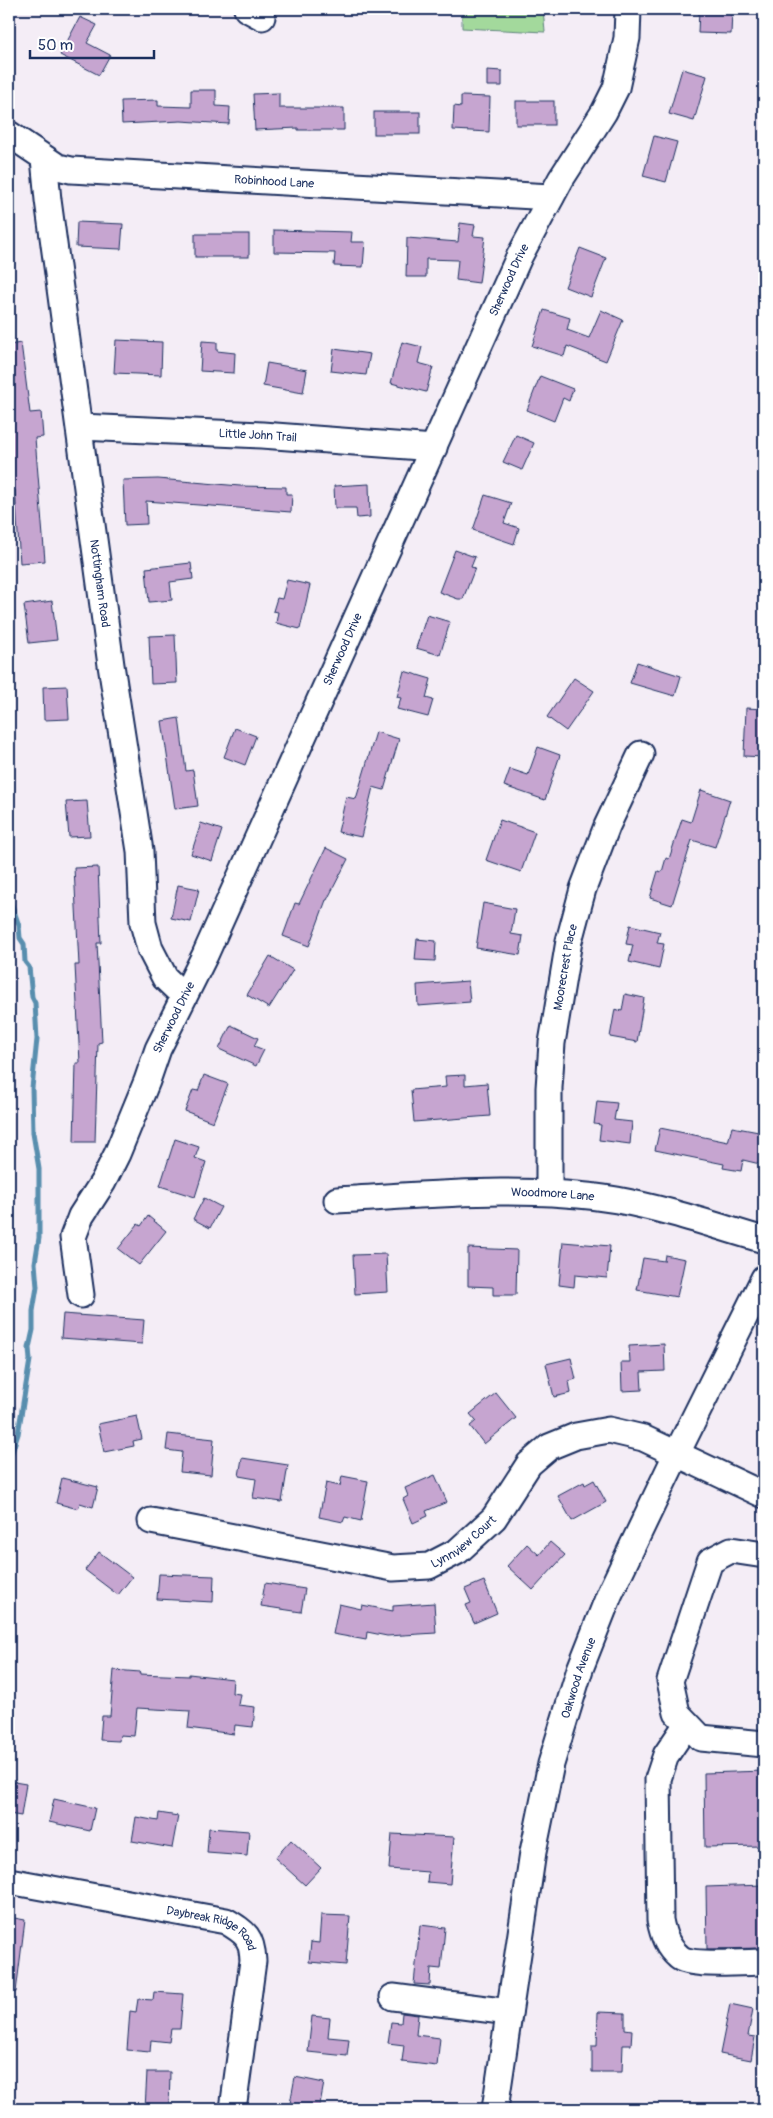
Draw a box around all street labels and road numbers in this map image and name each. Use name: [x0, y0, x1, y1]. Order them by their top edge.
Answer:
street label: Robinhood Lane: [234, 172, 315, 192]
street label: Sherwood Drive: [486, 241, 533, 319]
street label: Little John Trail: [218, 426, 298, 446]
street label: Nottingham Road: [86, 538, 113, 628]
street label: Sherwood Drive: [320, 611, 366, 688]
street label: Moorecrest Place: [551, 922, 581, 1012]
street label: Sherwood Drive: [150, 979, 198, 1055]
street label: Woodmore Lane: [511, 1185, 595, 1205]
street label: Lynnview Court: [428, 1513, 500, 1572]
street label: Oakwood Avenue: [558, 1635, 600, 1720]
street label: Daybreak Ridge Road: [165, 1903, 259, 1952]

